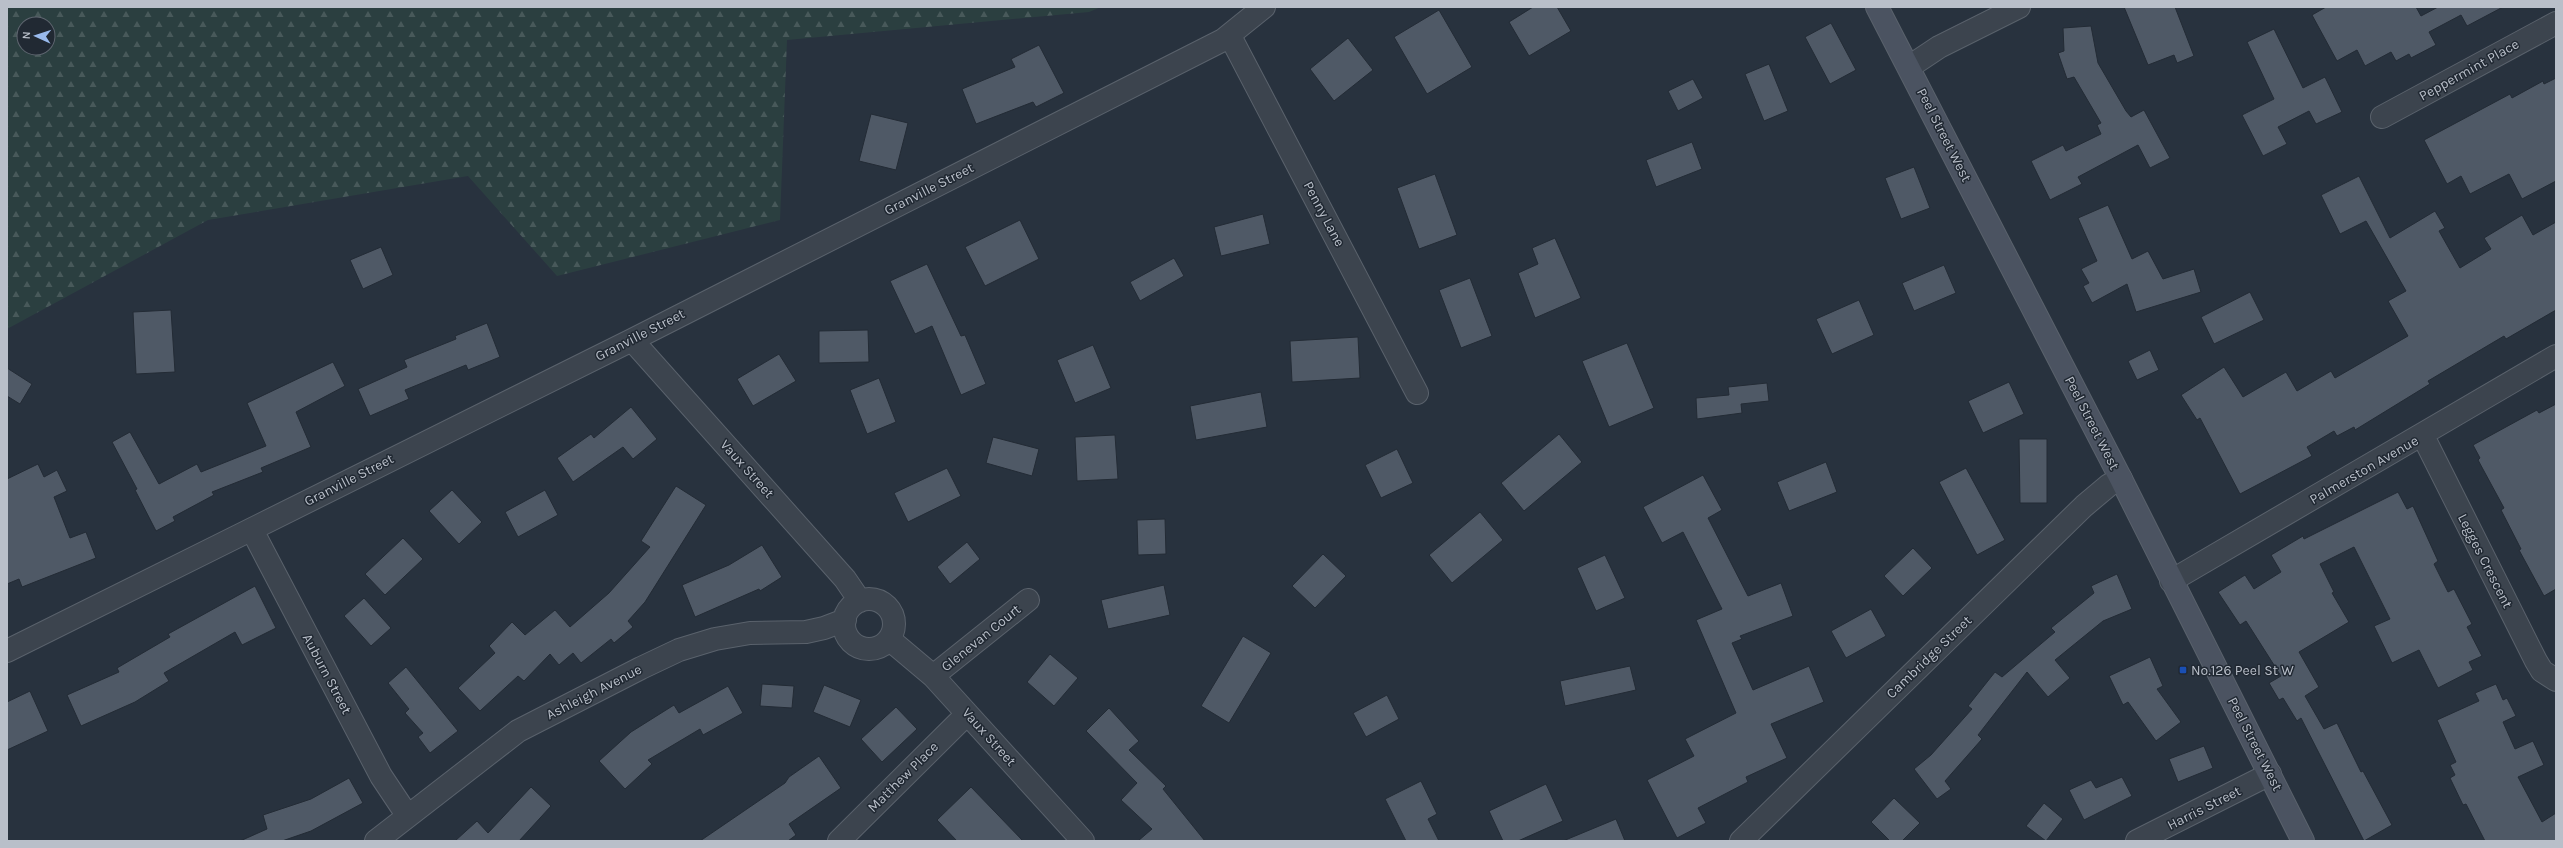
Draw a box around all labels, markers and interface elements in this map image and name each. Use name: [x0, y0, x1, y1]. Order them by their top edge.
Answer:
north arrow: [16, 16, 56, 56]
text: N: [20, 31, 33, 40]
street label: Peppermint Place: [2416, 35, 2522, 105]
street label: Peel Street West: [1913, 85, 1975, 185]
street label: Granville Street: [881, 159, 977, 219]
street label: Penny Lane: [1300, 178, 1348, 250]
street label: Granville Street: [592, 305, 688, 365]
street label: Peel Street West: [2061, 373, 2123, 473]
street label: Palmerston Avenue: [2307, 432, 2421, 508]
street label: Vaux Street: [716, 436, 778, 502]
street label: Granville Street: [301, 450, 397, 510]
street label: Legges Crescent: [2454, 511, 2516, 611]
street label: Glenevan Court: [938, 601, 1024, 675]
street label: Cambridge Street: [1883, 612, 1975, 702]
street label: Auburn Street: [299, 631, 355, 717]
street label: Ashleigh Avenue: [543, 661, 645, 723]
place label: No.126 Peel St W: [2191, 662, 2294, 679]
marker: No.126 Peel St W: [2178, 665, 2188, 675]
street label: Peel Street West: [2224, 694, 2286, 794]
street label: Vaux Street: [958, 704, 1020, 770]
street label: Matthew Place: [864, 738, 942, 816]
street label: Harris Street: [2164, 782, 2244, 834]

